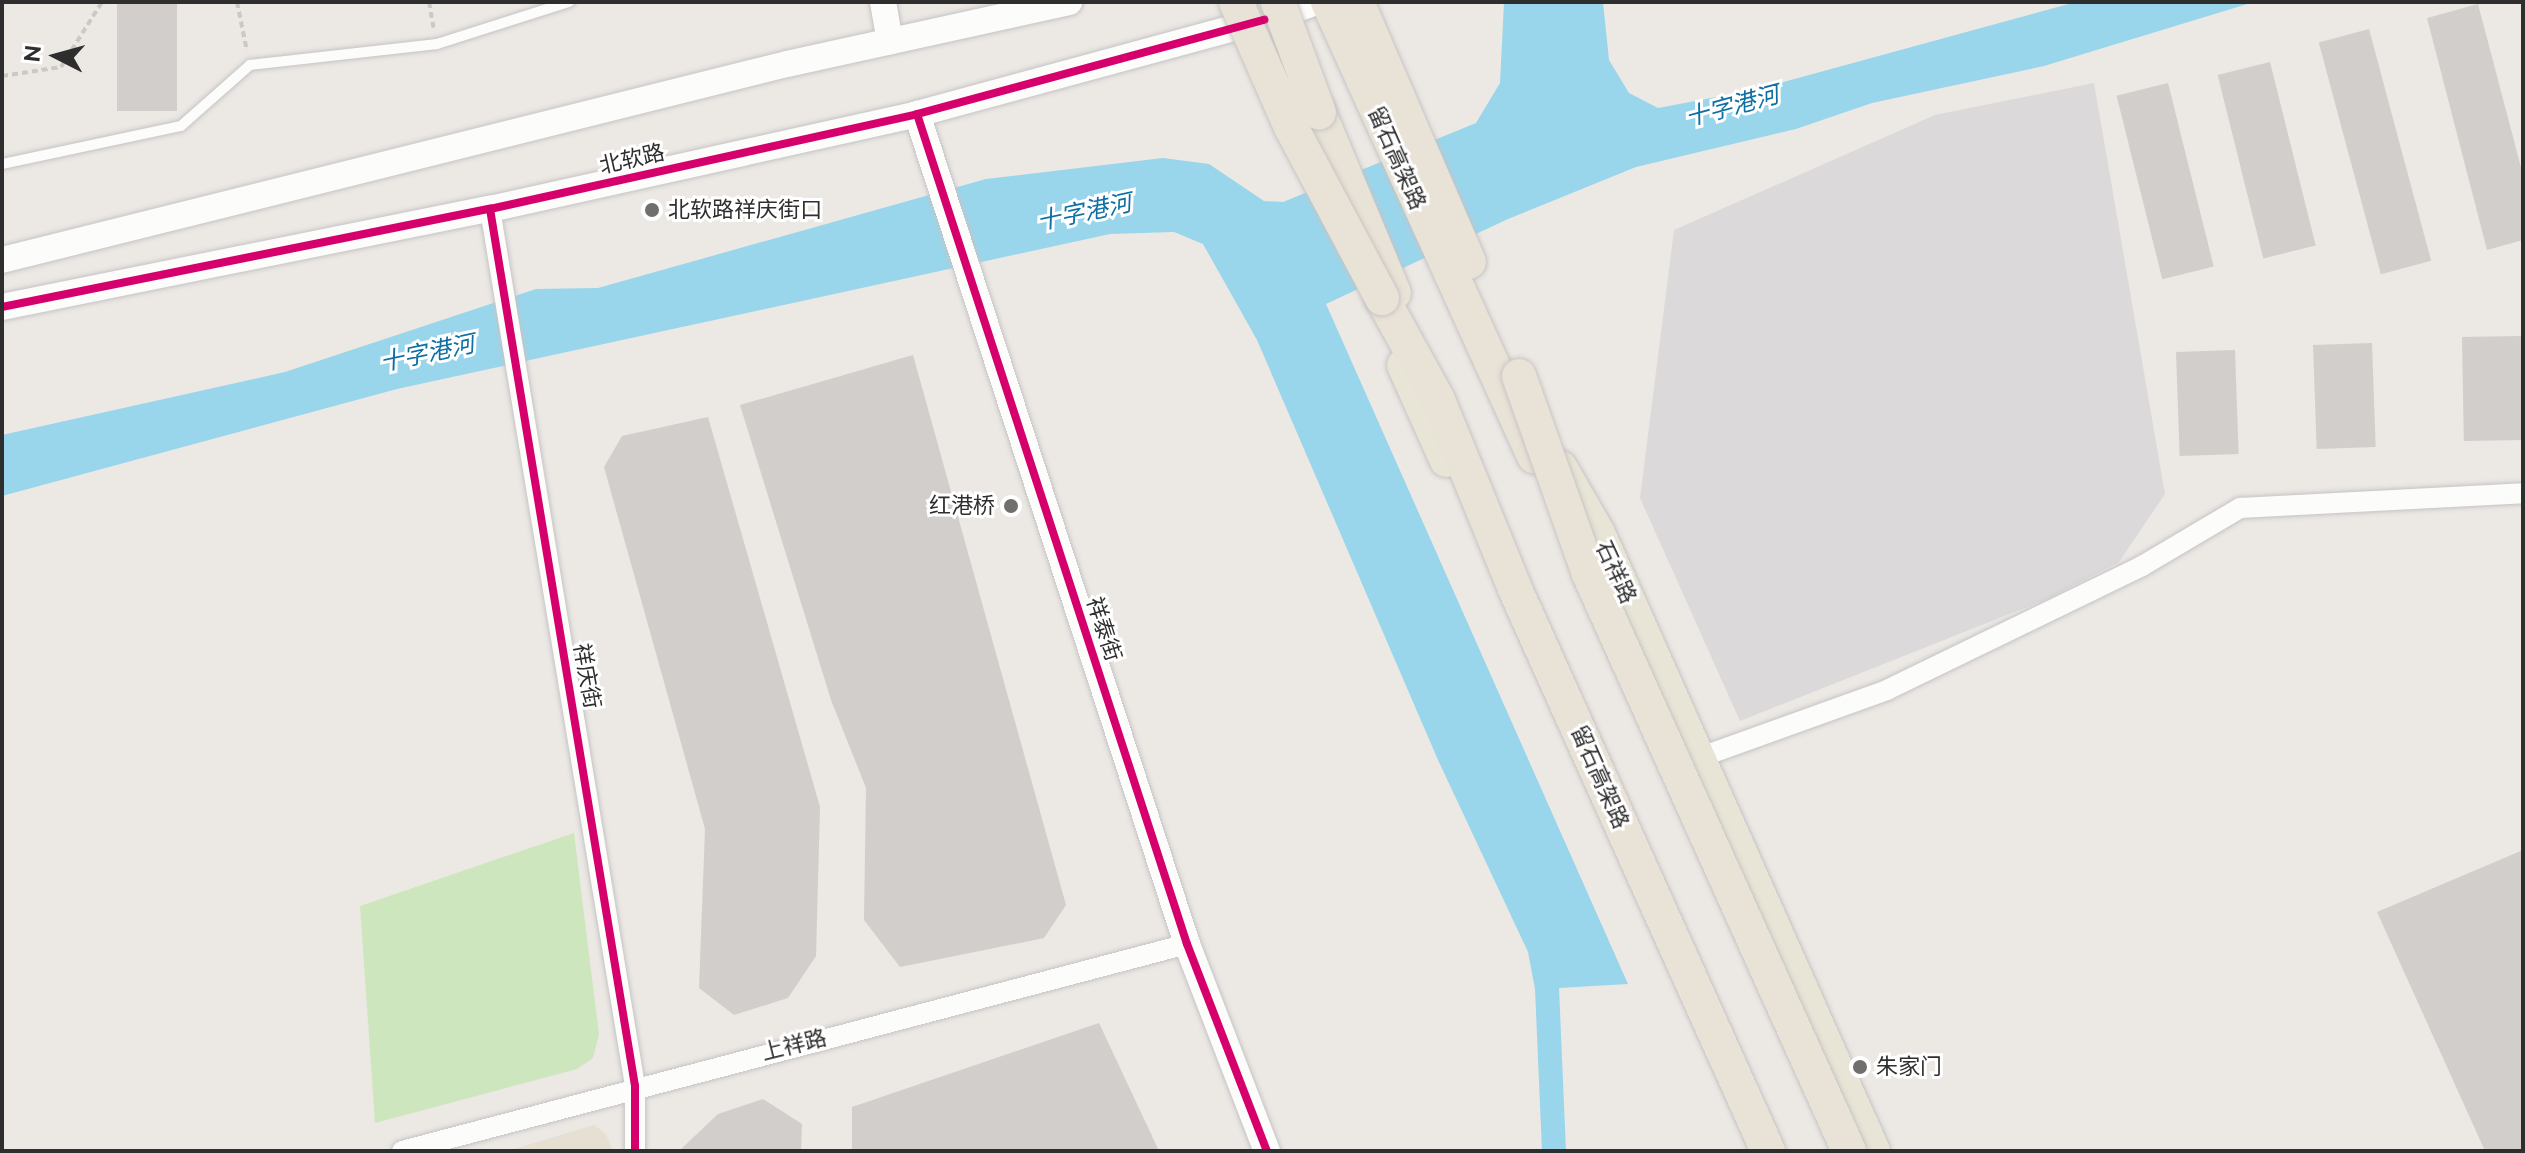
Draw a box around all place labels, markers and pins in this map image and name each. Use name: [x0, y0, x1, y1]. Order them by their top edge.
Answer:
place label: 北软路祥庆街口: [668, 197, 822, 223]
marker: 北软路祥庆街口: [643, 201, 661, 219]
place label: 红港桥: [929, 493, 995, 519]
marker: 红港桥: [1002, 497, 1020, 515]
place label: 朱家门: [1876, 1054, 1942, 1080]
marker: 朱家门: [1851, 1058, 1869, 1076]

